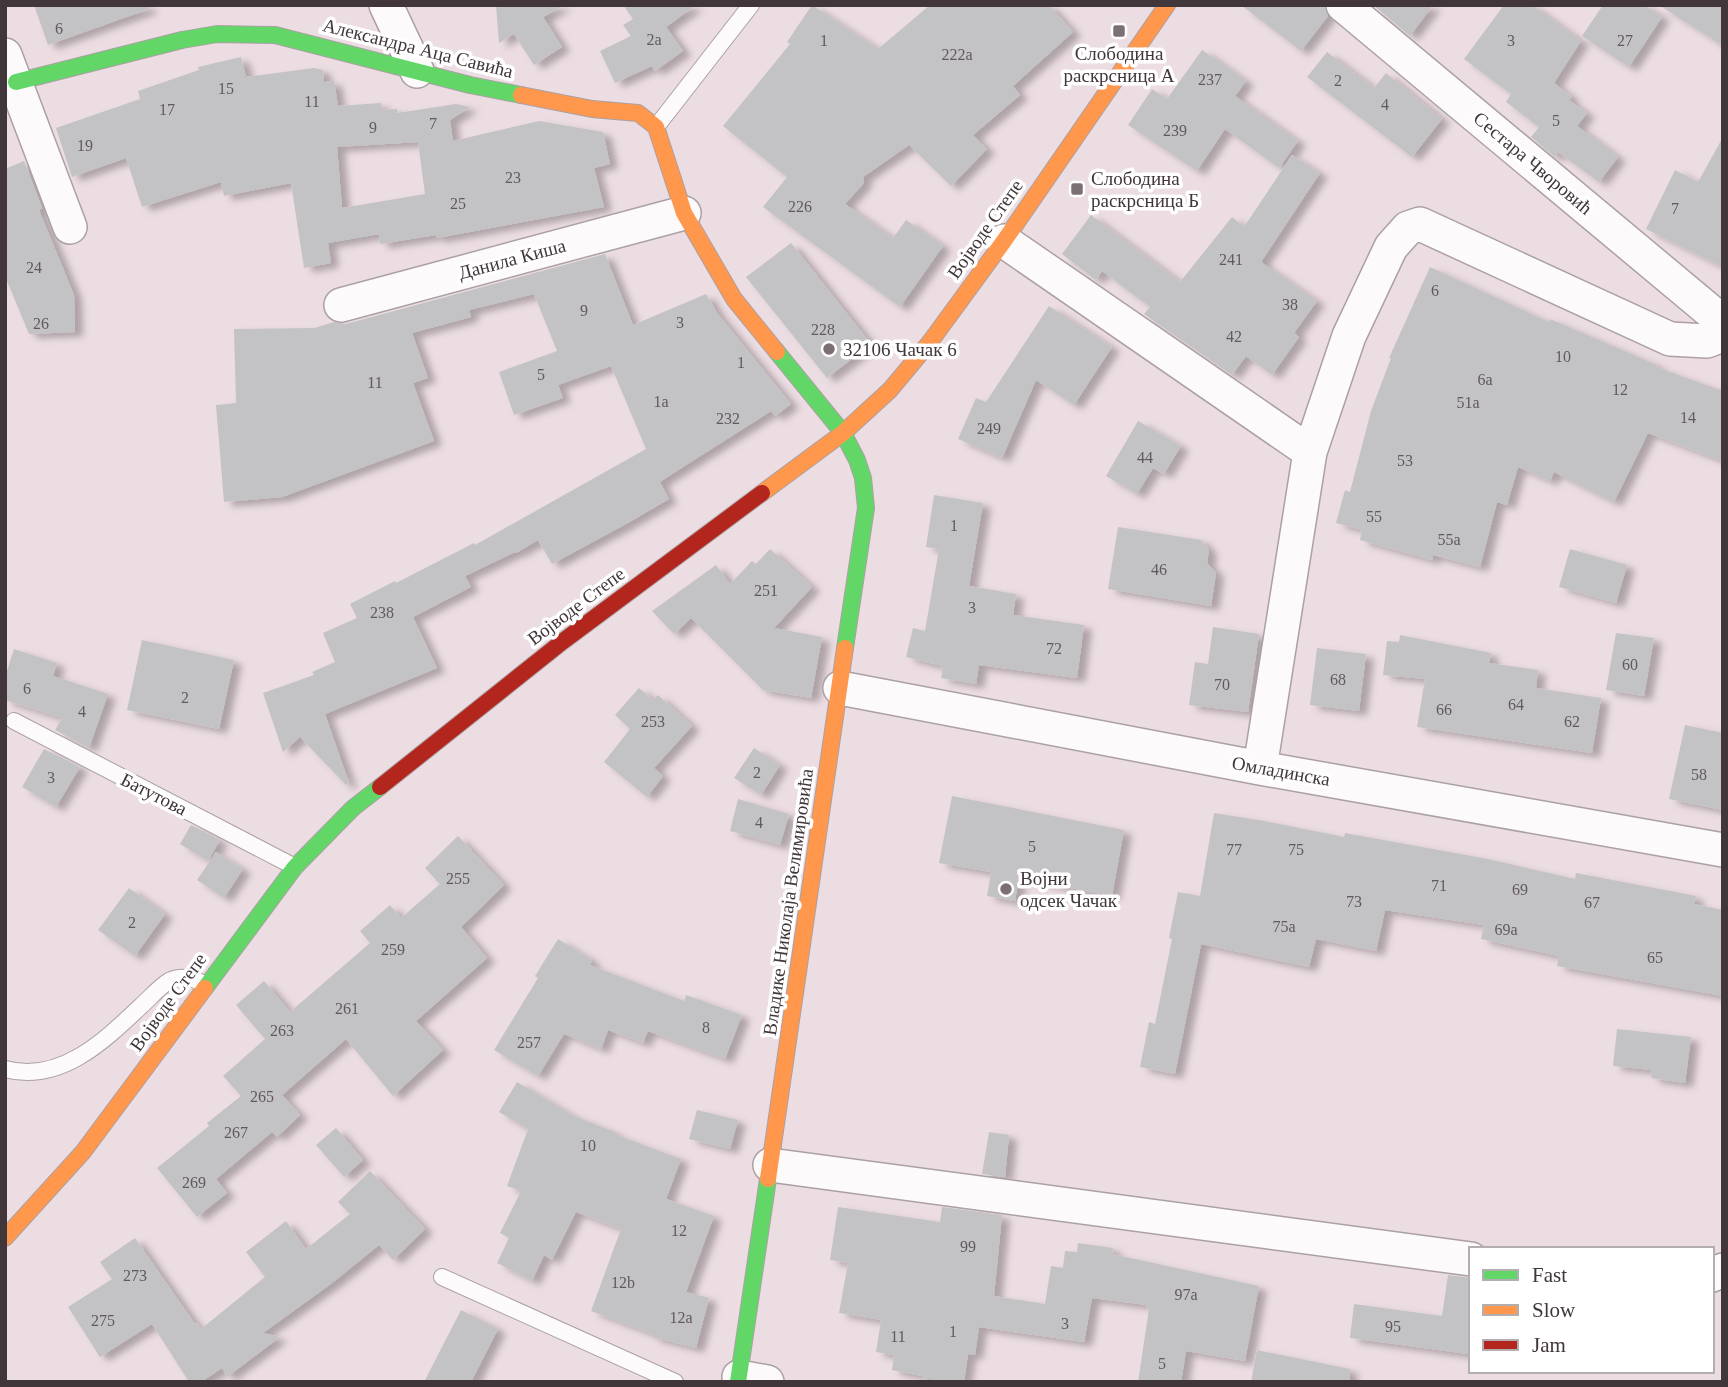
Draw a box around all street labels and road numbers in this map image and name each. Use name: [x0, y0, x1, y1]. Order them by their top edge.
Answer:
street label: Александра Аца Савића: [321, 14, 516, 82]
street label: Сестара Чворовић: [1469, 107, 1597, 219]
street label: Војводе Степе: [943, 176, 1027, 282]
street label: Данила Киша: [456, 234, 569, 283]
street label: Војводе Степе: [523, 563, 629, 649]
street label: Омладинска: [1230, 752, 1332, 790]
street label: Владике Николаја Велимировића: [759, 767, 817, 1037]
street label: Батутова: [118, 768, 191, 820]
street label: Војводе Степе: [125, 949, 211, 1055]

